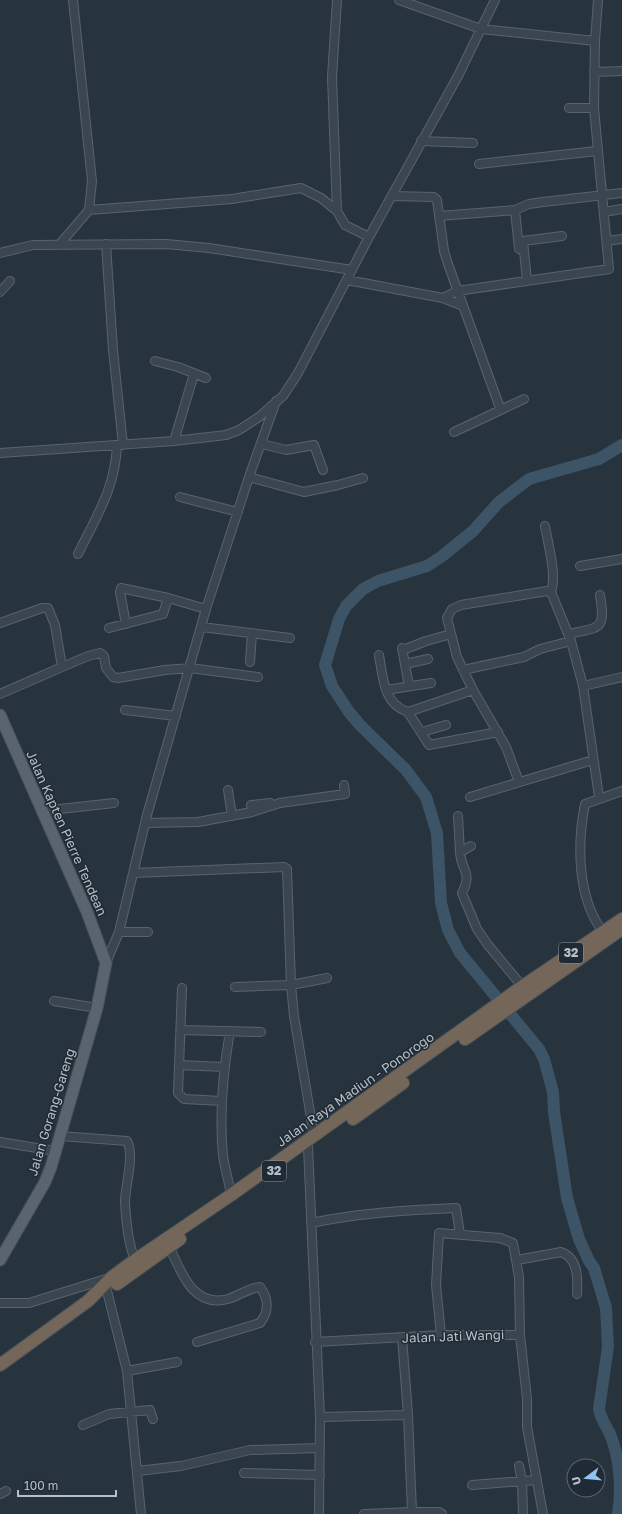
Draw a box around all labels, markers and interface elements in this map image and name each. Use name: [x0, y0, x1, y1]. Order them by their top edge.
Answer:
street label: Jalan Kapten Pierre Tendean: [23, 748, 111, 918]
road number: 32: [559, 943, 583, 963]
street label: Jalan Raya Madiun - Ponorogo: [273, 1028, 437, 1150]
street label: Jalan Gorang-Gareng: [24, 1046, 78, 1178]
road number: 32: [262, 1161, 286, 1181]
street label: Jalan Jati Wangi: [402, 1326, 504, 1346]
north arrow: [566, 1458, 606, 1498]
scale bar: [18, 1472, 116, 1498]
text: U: [569, 1475, 583, 1487]
text: 100 m: [24, 1478, 58, 1493]

